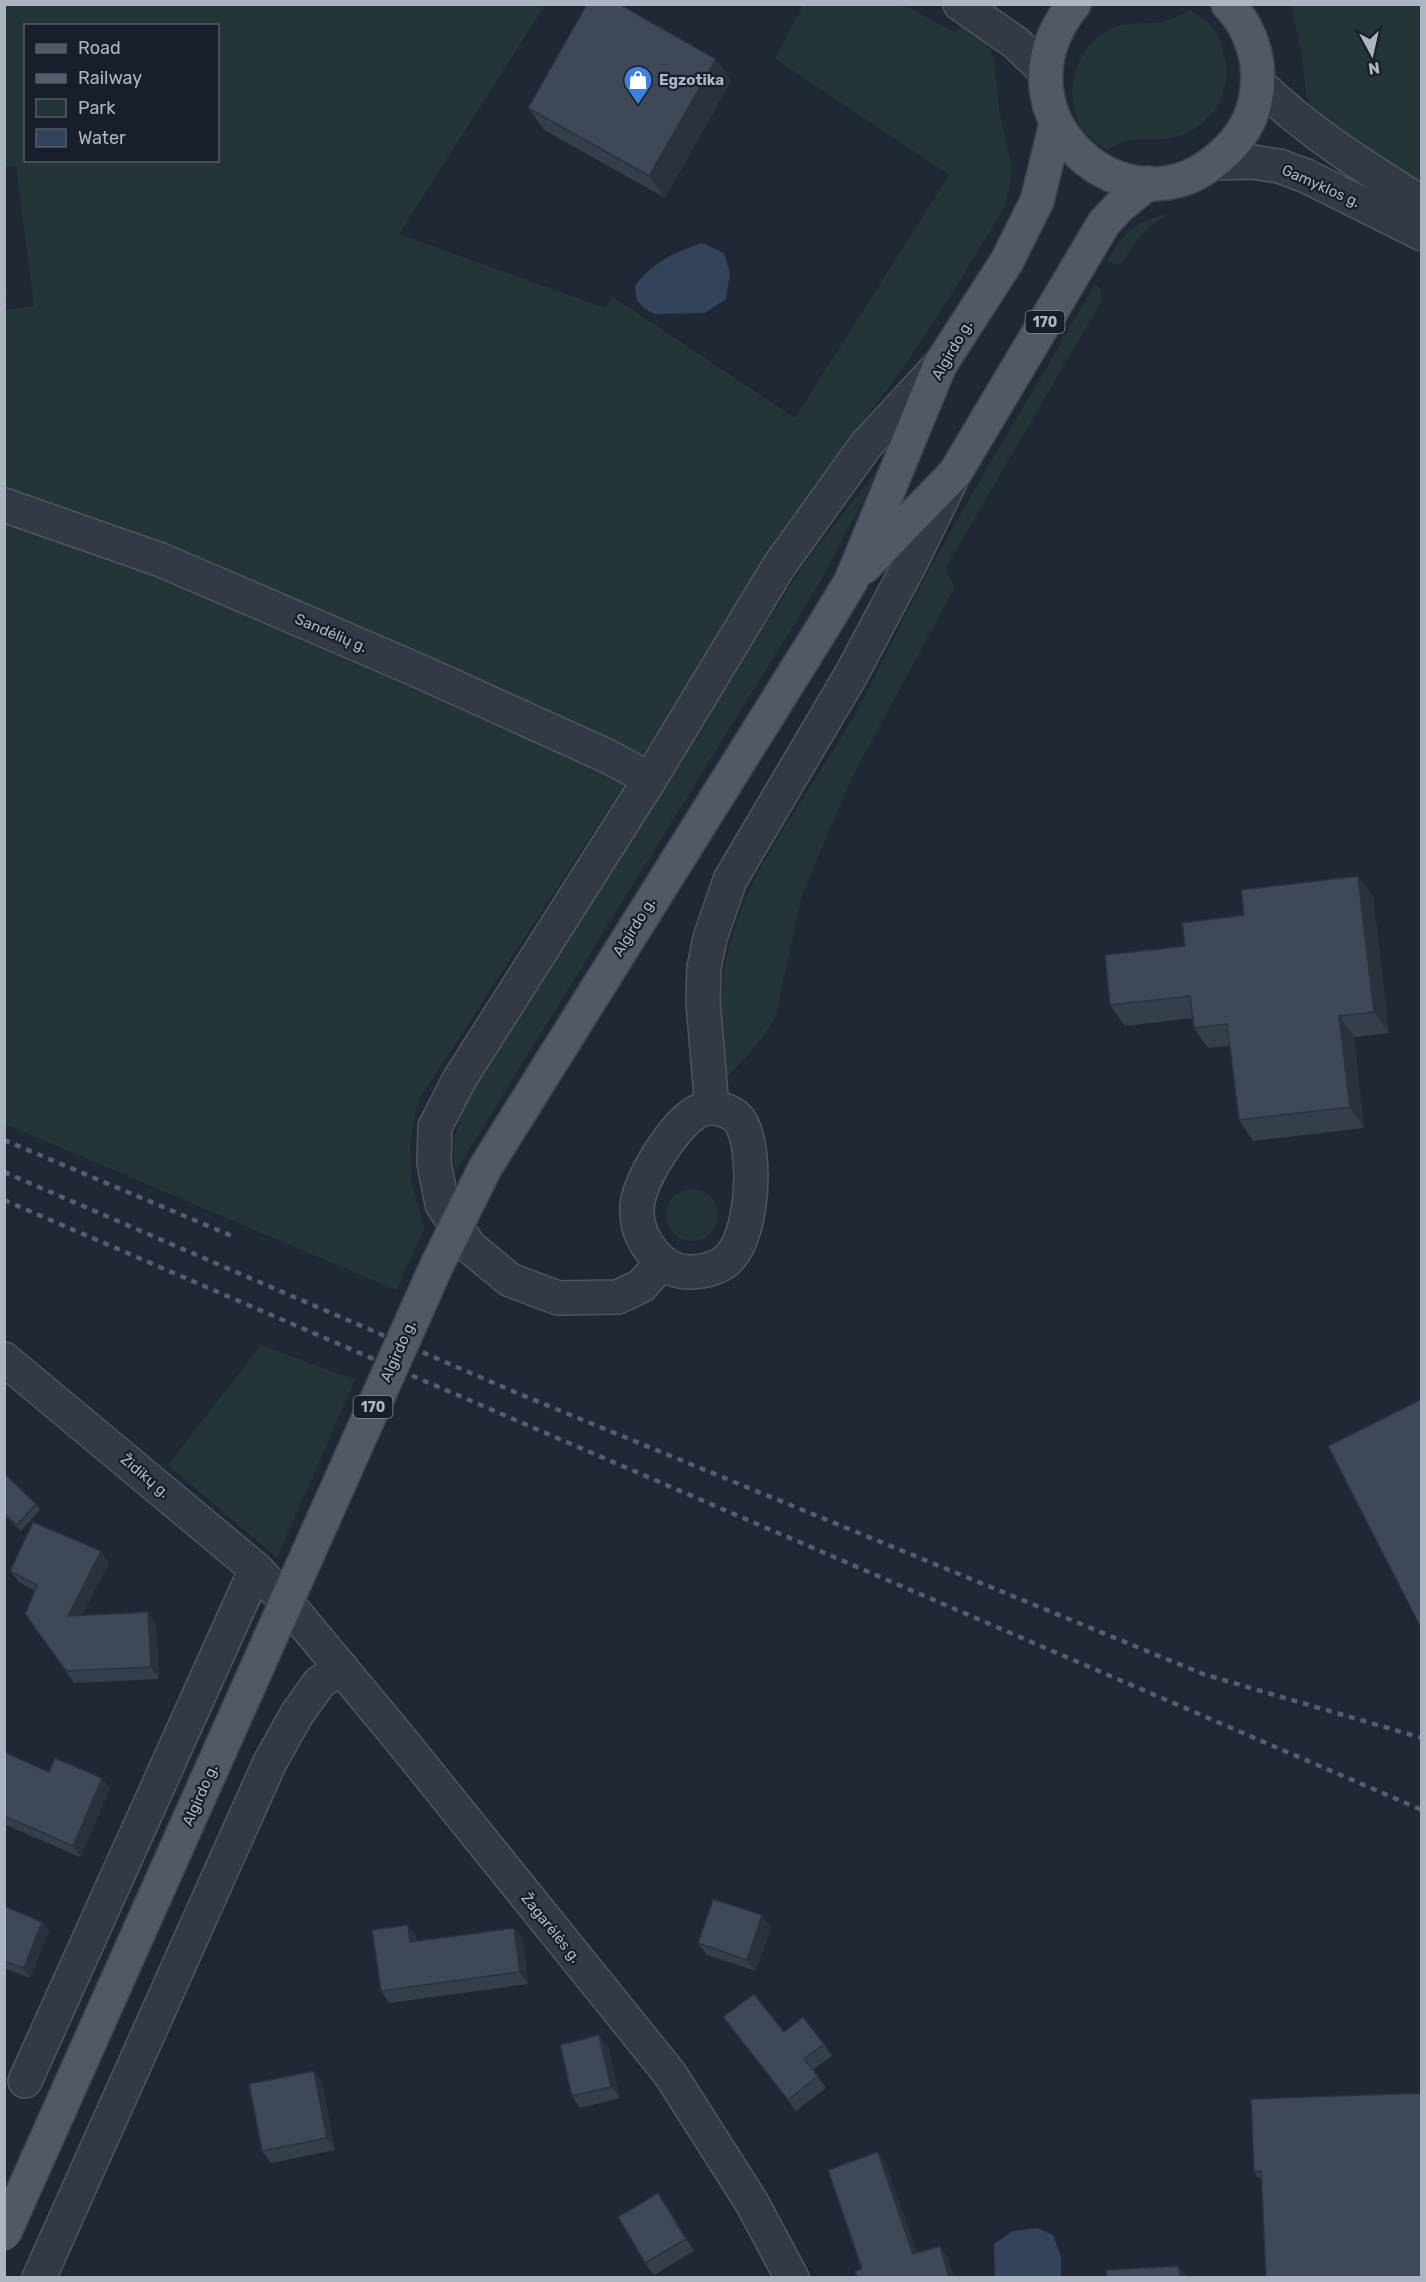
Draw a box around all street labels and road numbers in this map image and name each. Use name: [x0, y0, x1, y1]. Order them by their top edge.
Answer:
street label: Gamyklos g.: [1279, 161, 1363, 211]
road number: 170: [1026, 311, 1064, 333]
street label: Algirdo g.: [928, 317, 976, 383]
street label: Sandėlių g.: [292, 610, 370, 656]
street label: Algirdo g.: [609, 894, 659, 960]
street label: Algirdo g.: [376, 1317, 420, 1385]
road number: 170: [354, 1396, 392, 1418]
street label: Židikų g.: [117, 1450, 173, 1502]
street label: Algirdo g.: [178, 1761, 222, 1829]
street label: Žagarėlės g.: [517, 1889, 585, 1967]

